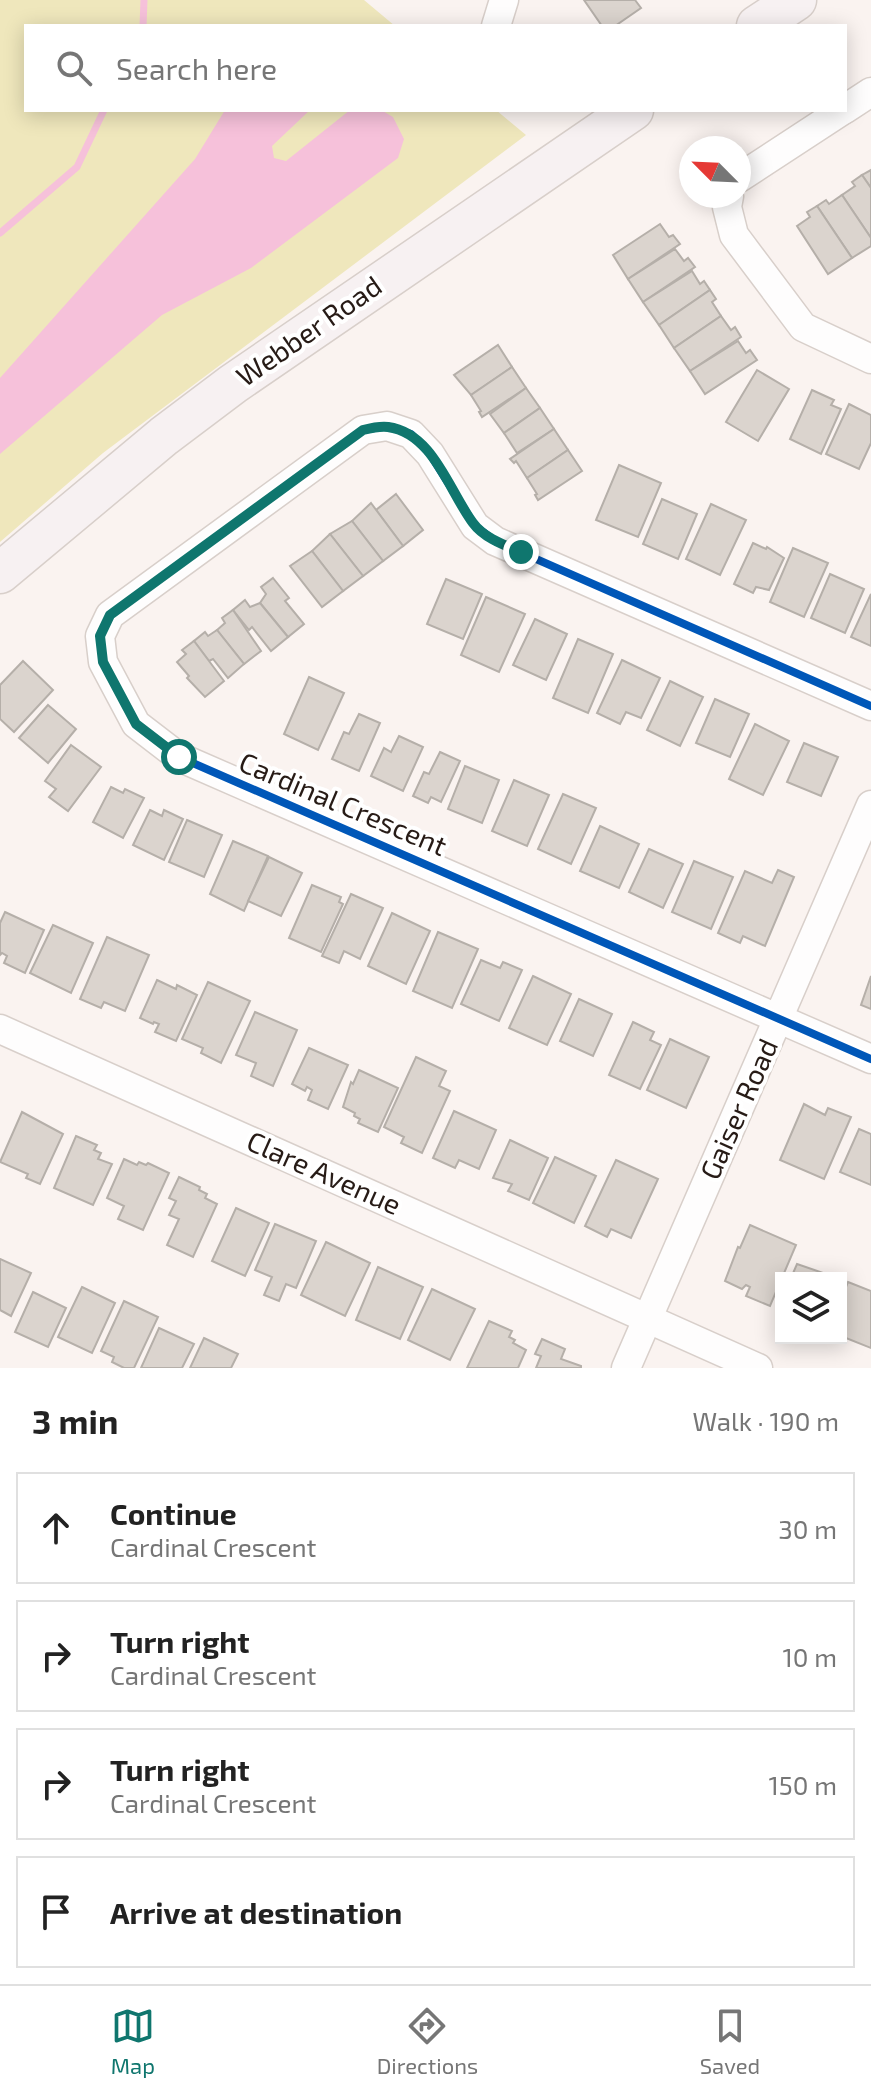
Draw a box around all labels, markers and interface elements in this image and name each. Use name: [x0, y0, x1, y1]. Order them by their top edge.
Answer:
search box: [24, 24, 847, 112]
icon: search: [52, 46, 96, 90]
text: Search here: [116, 50, 277, 86]
north arrow: [679, 136, 751, 208]
street label: Webber Road: [229, 268, 388, 393]
route end: [503, 534, 539, 570]
route start: [161, 739, 197, 775]
street label: Cardinal Crescent: [234, 744, 452, 862]
street label: Gaiser Road: [692, 1033, 784, 1184]
street label: Clare Avenue: [242, 1123, 407, 1221]
map controls: [775, 1272, 847, 1344]
button: layers: [775, 1272, 847, 1344]
text: 3 min: [32, 1400, 118, 1441]
text: Walk · 190 m: [692, 1405, 839, 1436]
text: Continue: [110, 1495, 237, 1531]
icon: ahead: [34, 1506, 78, 1550]
text: 30 m: [778, 1513, 837, 1544]
text: Cardinal Crescent: [110, 1531, 316, 1562]
text: Turn right: [110, 1623, 250, 1659]
icon: right: [34, 1634, 78, 1678]
text: 10 m: [782, 1641, 837, 1672]
text: Cardinal Crescent: [110, 1659, 316, 1690]
text: Turn right: [110, 1751, 250, 1787]
icon: right: [34, 1762, 78, 1806]
text: 150 m: [768, 1769, 837, 1800]
text: Cardinal Crescent: [110, 1787, 316, 1818]
icon: arrive: [34, 1890, 78, 1934]
text: Arrive at destination: [110, 1894, 402, 1930]
tab: Map: [111, 2004, 155, 2078]
tab: Directions: [377, 2004, 478, 2078]
tab: Saved: [700, 2004, 760, 2078]

